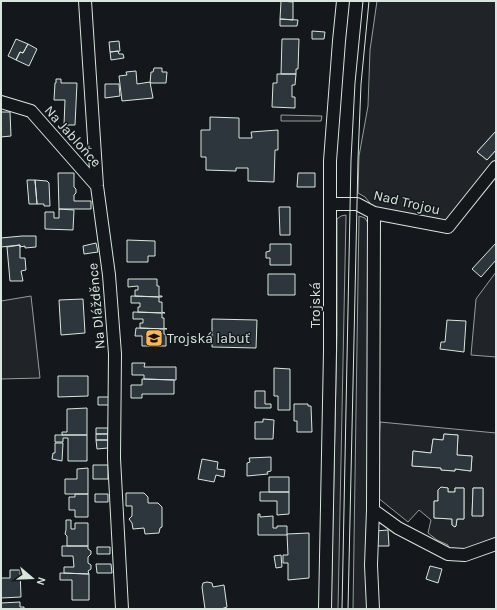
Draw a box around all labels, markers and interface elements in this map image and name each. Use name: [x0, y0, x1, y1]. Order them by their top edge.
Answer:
street label: Na Jabloňce: [41, 102, 105, 171]
street label: Nad Trojou: [372, 187, 442, 218]
street label: Na Dlážděnce: [84, 262, 109, 350]
street label: Trojská: [307, 282, 324, 328]
school or university icon: Trojská labuť: [144, 328, 164, 348]
place label: Trojská labuť: [167, 330, 251, 347]
north arrow: [12, 558, 52, 598]
text: N: [34, 575, 48, 587]

